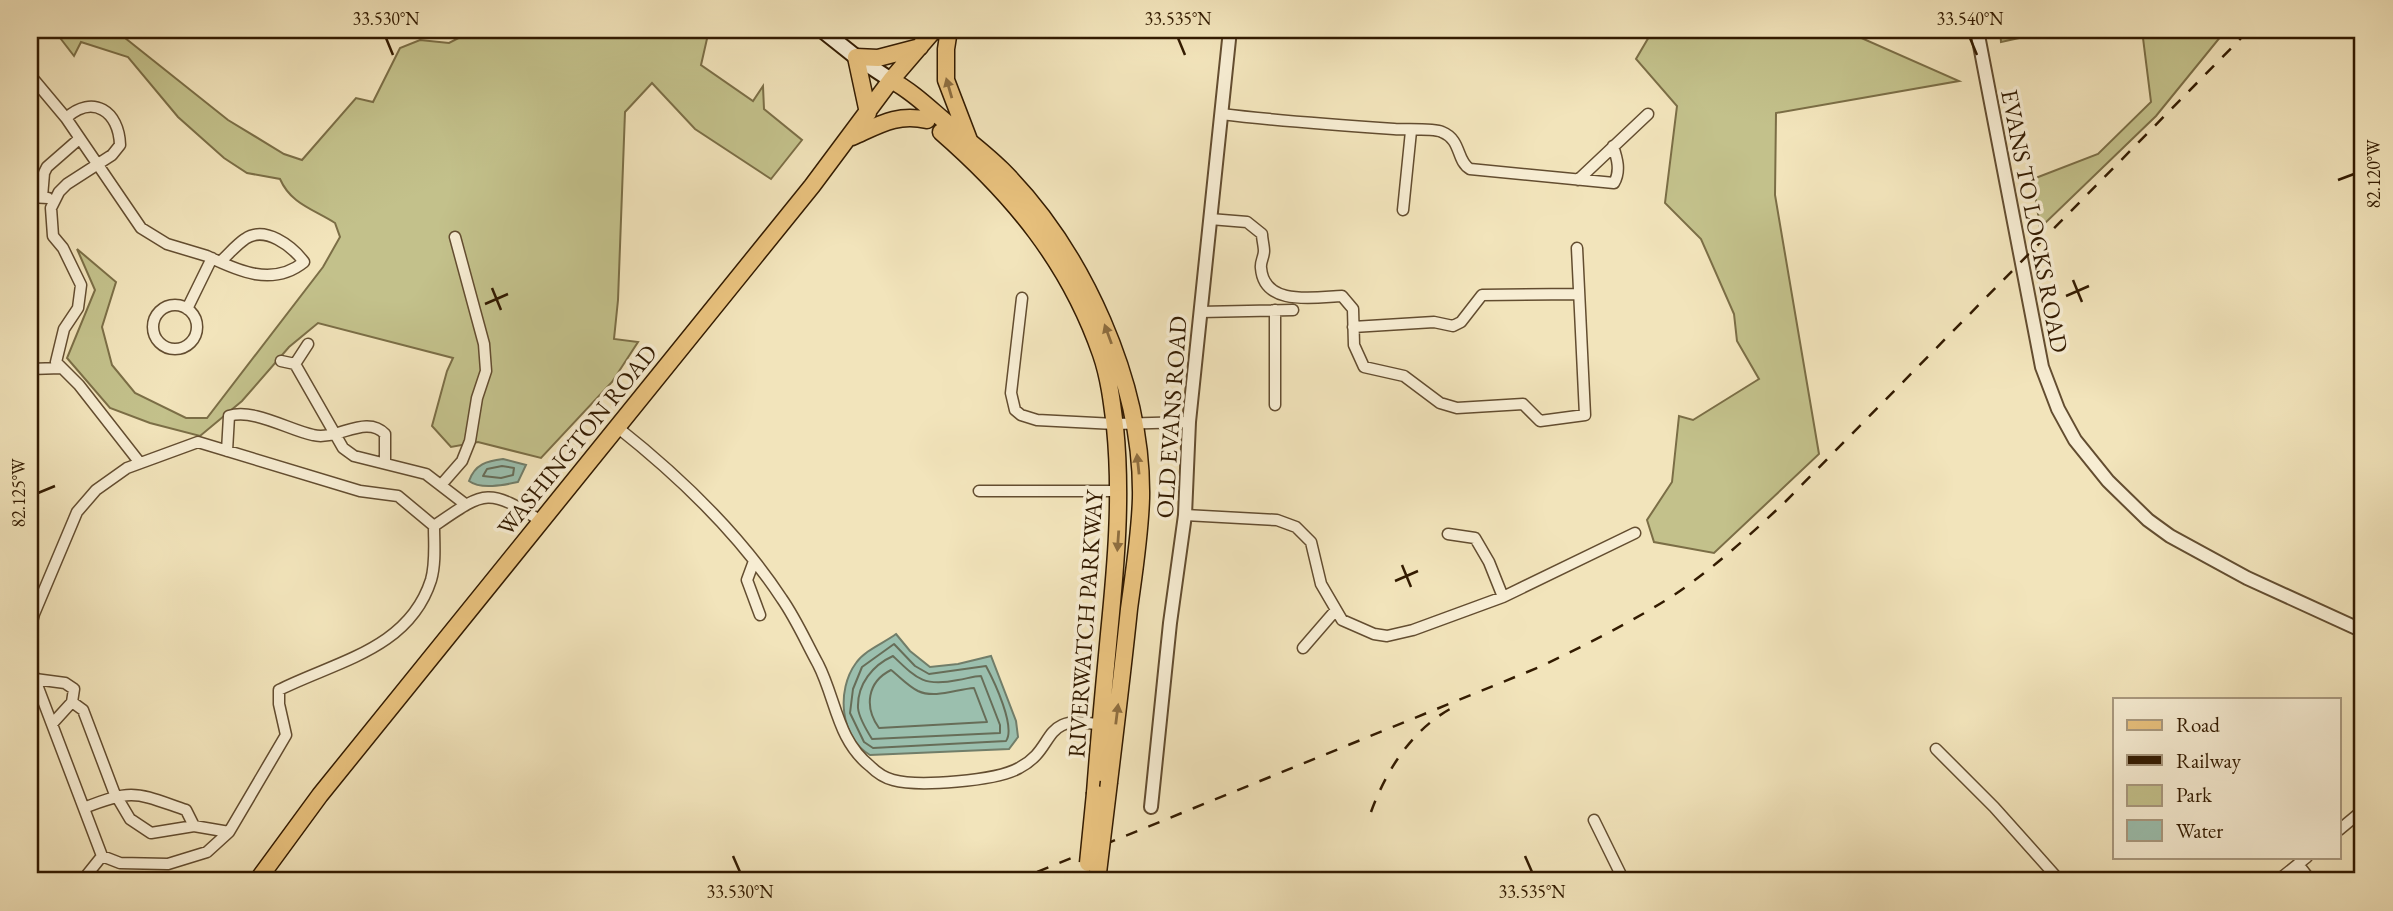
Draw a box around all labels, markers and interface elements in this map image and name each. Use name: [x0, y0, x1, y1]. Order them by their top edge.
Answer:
text: 33.530°N: [353, 7, 420, 30]
text: 33.535°N: [1145, 7, 1212, 30]
text: 33.540°N: [1937, 7, 2004, 30]
one-way arrow: [944, 77, 954, 98]
street label: EVANS TO LOCKS ROAD: [1994, 87, 2076, 355]
text: 82.120°W: [2362, 139, 2385, 209]
street label: OLD EVANS ROAD: [1148, 315, 1194, 519]
one-way arrow: [1102, 324, 1113, 345]
street label: WASHINGTON ROAD: [490, 338, 664, 542]
one-way arrow: [1132, 453, 1143, 475]
text: 82.125°W: [7, 458, 30, 528]
street label: RIVERWATCH PARKWAY: [1060, 488, 1110, 759]
one-way arrow: [1112, 530, 1123, 552]
legend: [2113, 698, 2340, 858]
one-way arrow: [1111, 703, 1122, 725]
text: Road: [2176, 711, 2220, 738]
text: Railway: [2176, 747, 2242, 774]
text: Park: [2176, 781, 2213, 808]
text: Water: [2176, 817, 2223, 844]
text: 33.530°N: [707, 880, 774, 903]
text: 33.535°N: [1499, 880, 1566, 903]

